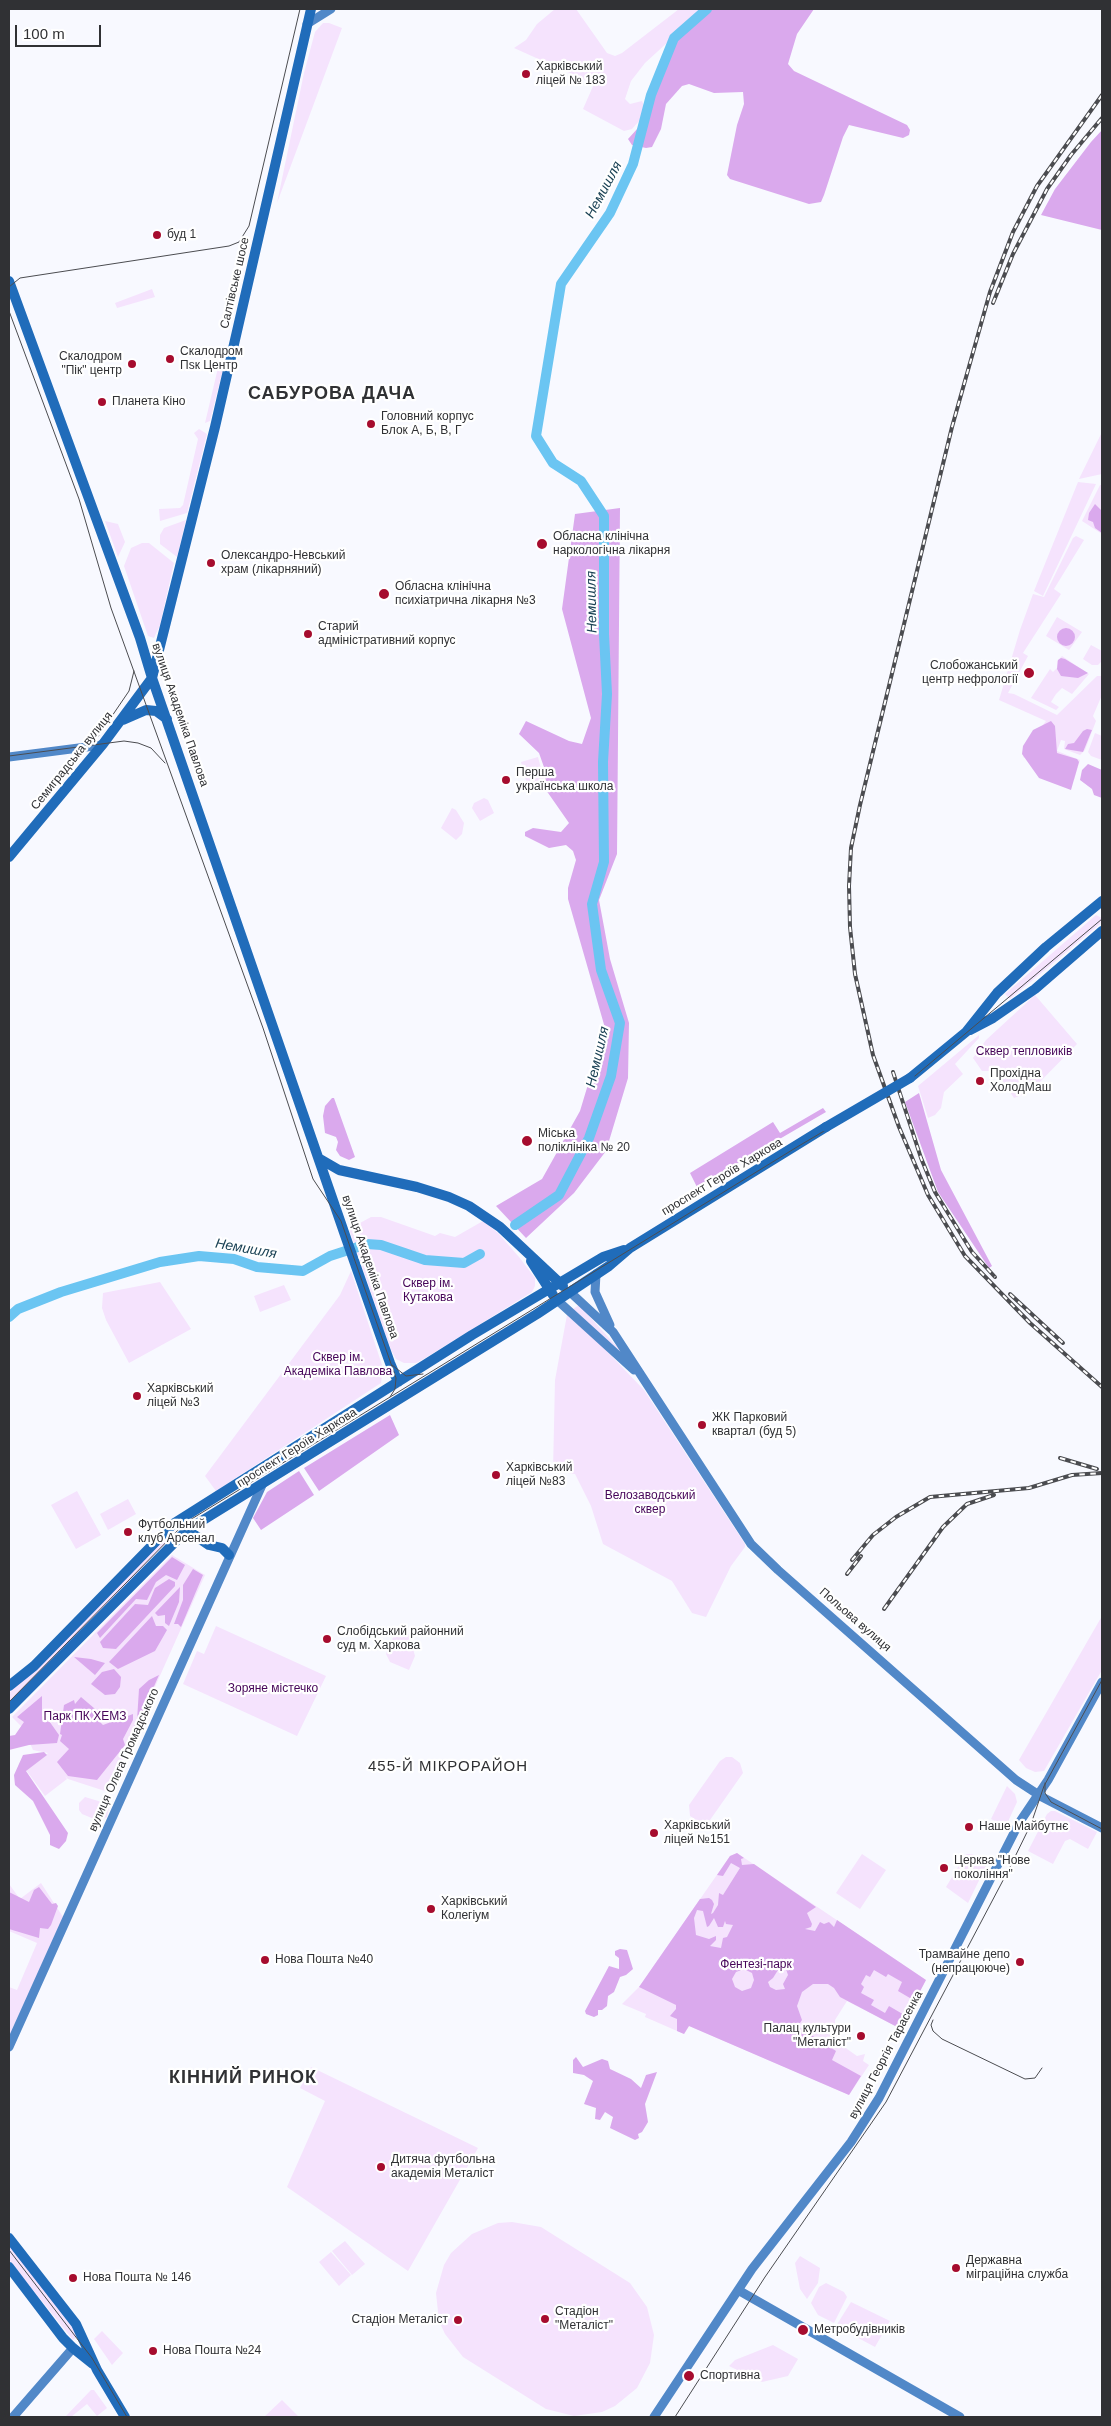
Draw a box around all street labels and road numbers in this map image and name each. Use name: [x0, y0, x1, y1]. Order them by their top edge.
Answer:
street label: Салтівське шосе: [217, 236, 253, 330]
street label: вулиця Академіка Павлова: [149, 641, 211, 789]
street label: Семиградська вулиця: [28, 709, 116, 813]
street label: проспект Героїв Харкова: [659, 1135, 785, 1219]
street label: вулиця Академіка Павлова: [339, 1193, 401, 1341]
street label: проспект Героїв Харкова: [235, 1405, 359, 1491]
street label: Польова вулиця: [816, 1585, 894, 1655]
street label: вулиця Олега Громадського: [86, 1686, 162, 1834]
street label: вулиця Георгія Тарасенка: [846, 1988, 926, 2122]

